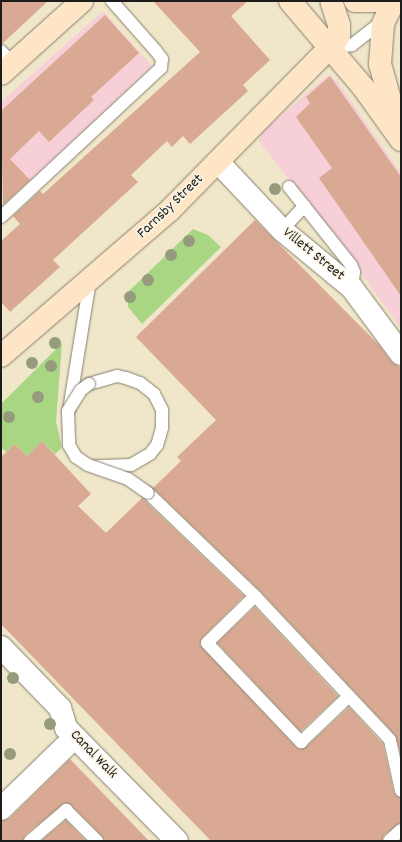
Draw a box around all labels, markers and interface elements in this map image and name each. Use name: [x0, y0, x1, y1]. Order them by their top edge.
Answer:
street label: Farnsby Street: [134, 171, 208, 243]
street label: Villett Street: [278, 225, 348, 285]
street label: Canal Walk: [65, 727, 121, 783]

